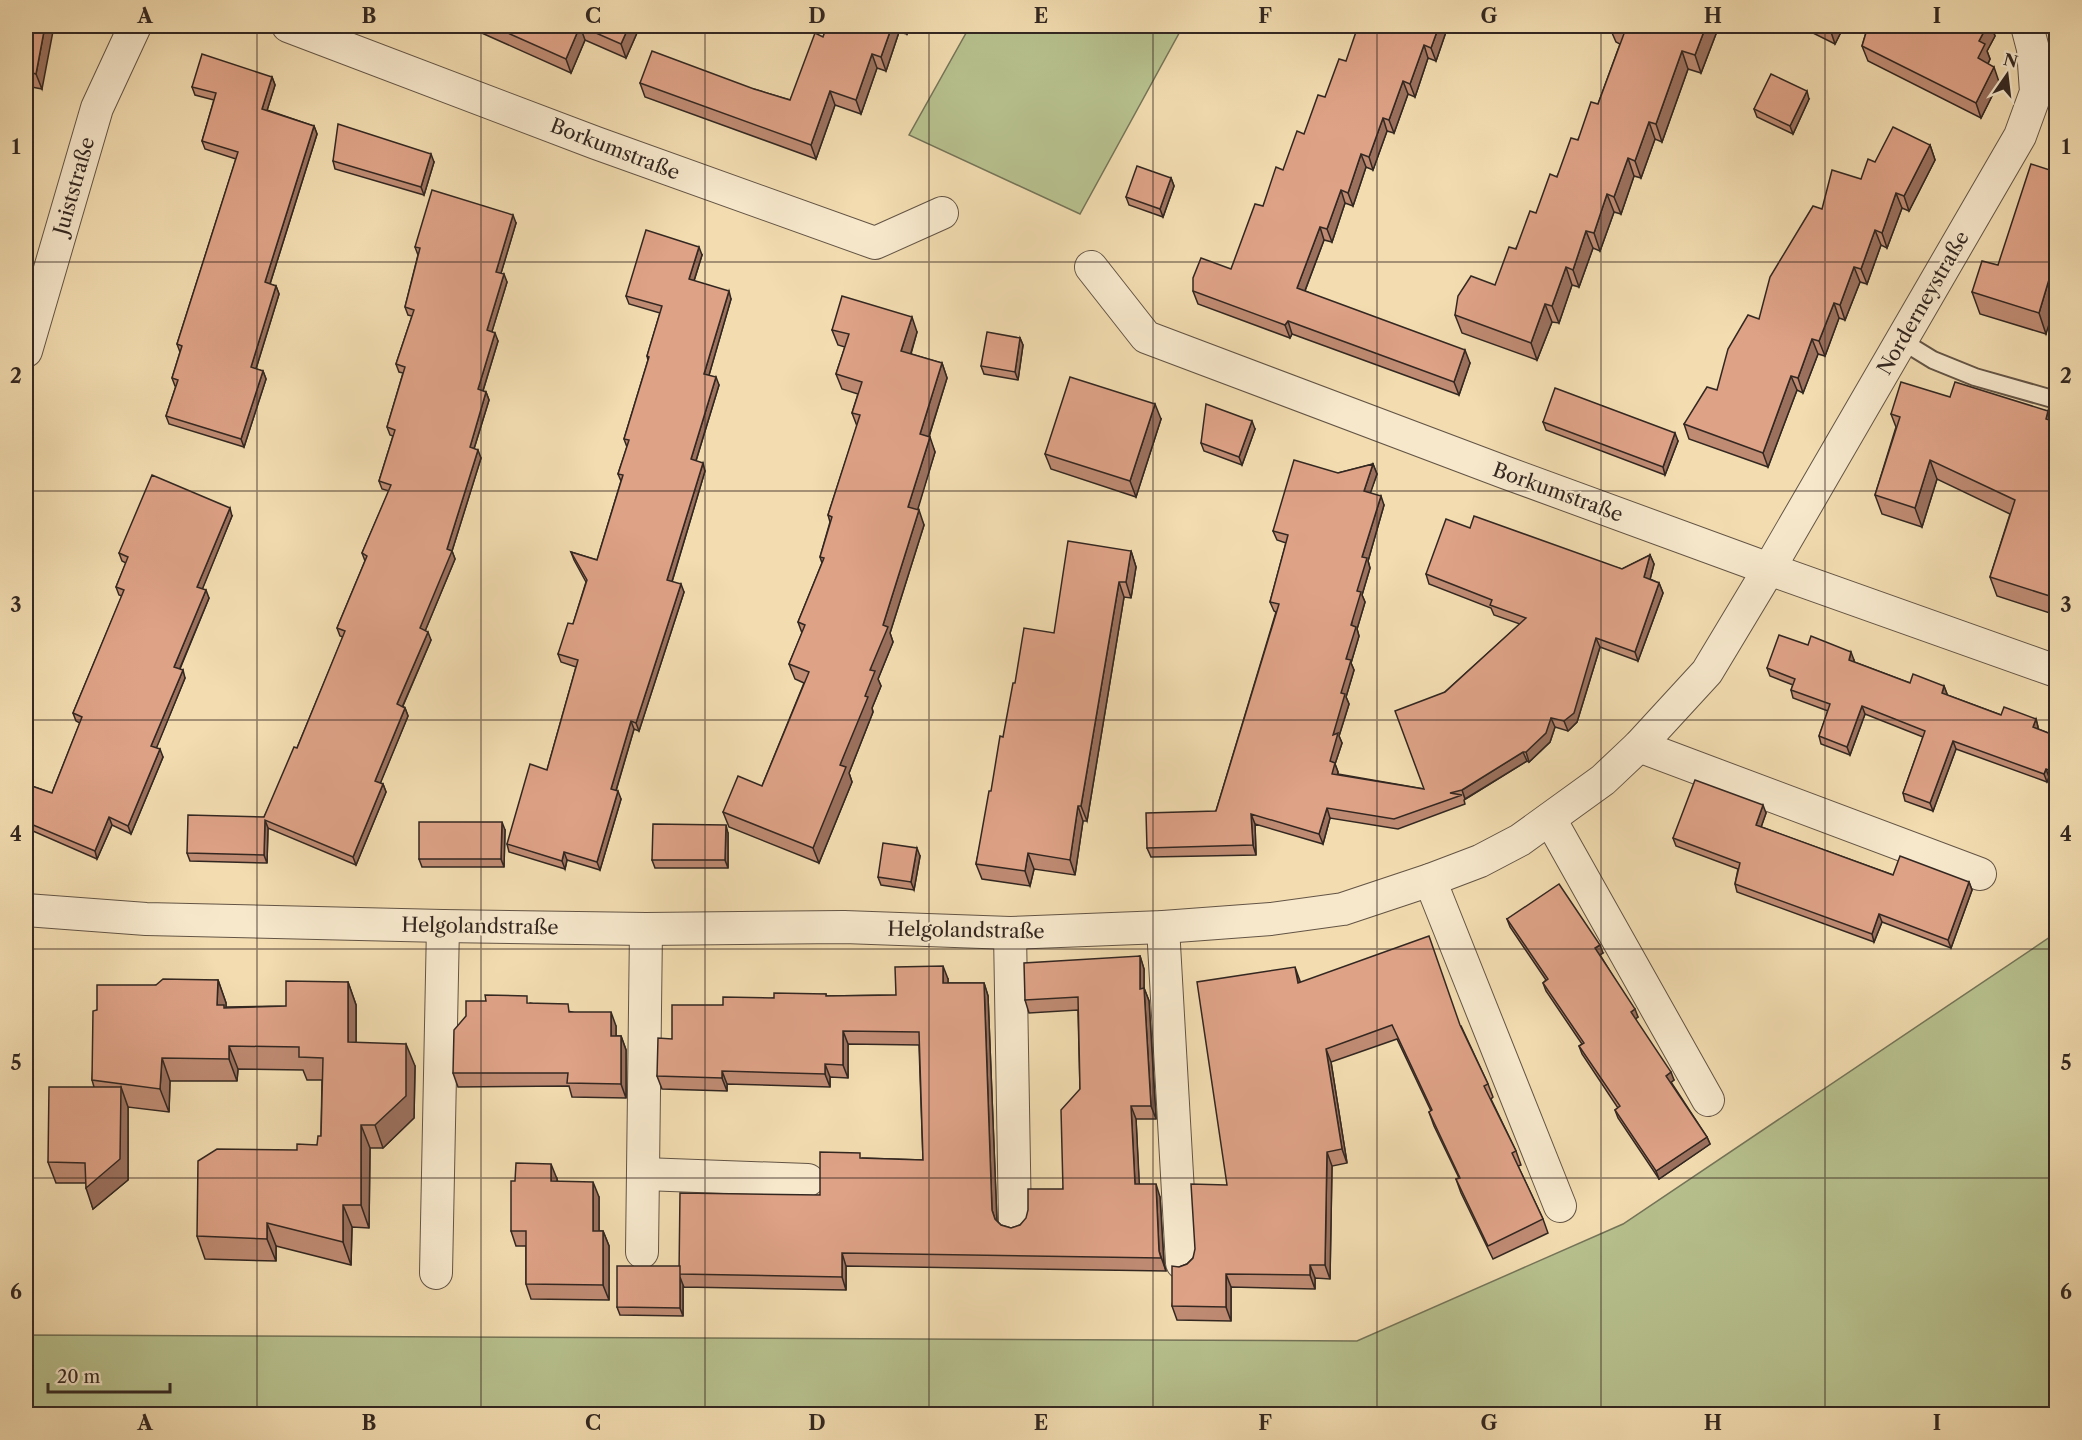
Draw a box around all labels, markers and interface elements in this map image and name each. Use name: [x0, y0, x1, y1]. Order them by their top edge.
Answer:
text: A: [136, 4, 153, 28]
text: B: [362, 4, 377, 28]
text: C: [585, 4, 601, 28]
text: D: [808, 4, 826, 28]
text: E: [1034, 4, 1048, 28]
text: F: [1258, 4, 1272, 28]
text: G: [1481, 4, 1498, 28]
text: H: [1704, 4, 1722, 28]
text: I: [1933, 4, 1941, 28]
north arrow: [1977, 45, 2037, 105]
text: N: [2001, 49, 2020, 72]
street label: Borkumstraße: [547, 113, 683, 185]
street label: Juiststraße: [48, 134, 99, 241]
text: 1: [12, 135, 21, 159]
text: 1: [2062, 135, 2071, 159]
street label: Norderneystraße: [1872, 227, 1974, 379]
text: 2: [10, 364, 22, 388]
text: 2: [2060, 364, 2072, 388]
street label: Borkumstraße: [1490, 457, 1626, 527]
text: 3: [10, 593, 22, 617]
text: 3: [2060, 593, 2072, 617]
text: 4: [10, 822, 22, 846]
text: 4: [2060, 822, 2072, 846]
street label: Helgolandstraße: [401, 913, 559, 939]
street label: Helgolandstraße: [887, 917, 1045, 943]
text: 5: [10, 1051, 22, 1075]
text: 5: [2060, 1051, 2072, 1075]
text: 6: [10, 1280, 22, 1304]
text: 6: [2060, 1280, 2072, 1304]
scale bar: [48, 1356, 170, 1394]
text: 20 m: [57, 1366, 101, 1388]
text: A: [136, 1411, 153, 1435]
text: B: [362, 1411, 377, 1435]
text: C: [585, 1411, 601, 1435]
text: D: [808, 1411, 826, 1435]
text: E: [1034, 1411, 1048, 1435]
text: F: [1258, 1411, 1272, 1435]
text: G: [1481, 1411, 1498, 1435]
text: H: [1704, 1411, 1722, 1435]
text: I: [1933, 1411, 1941, 1435]

